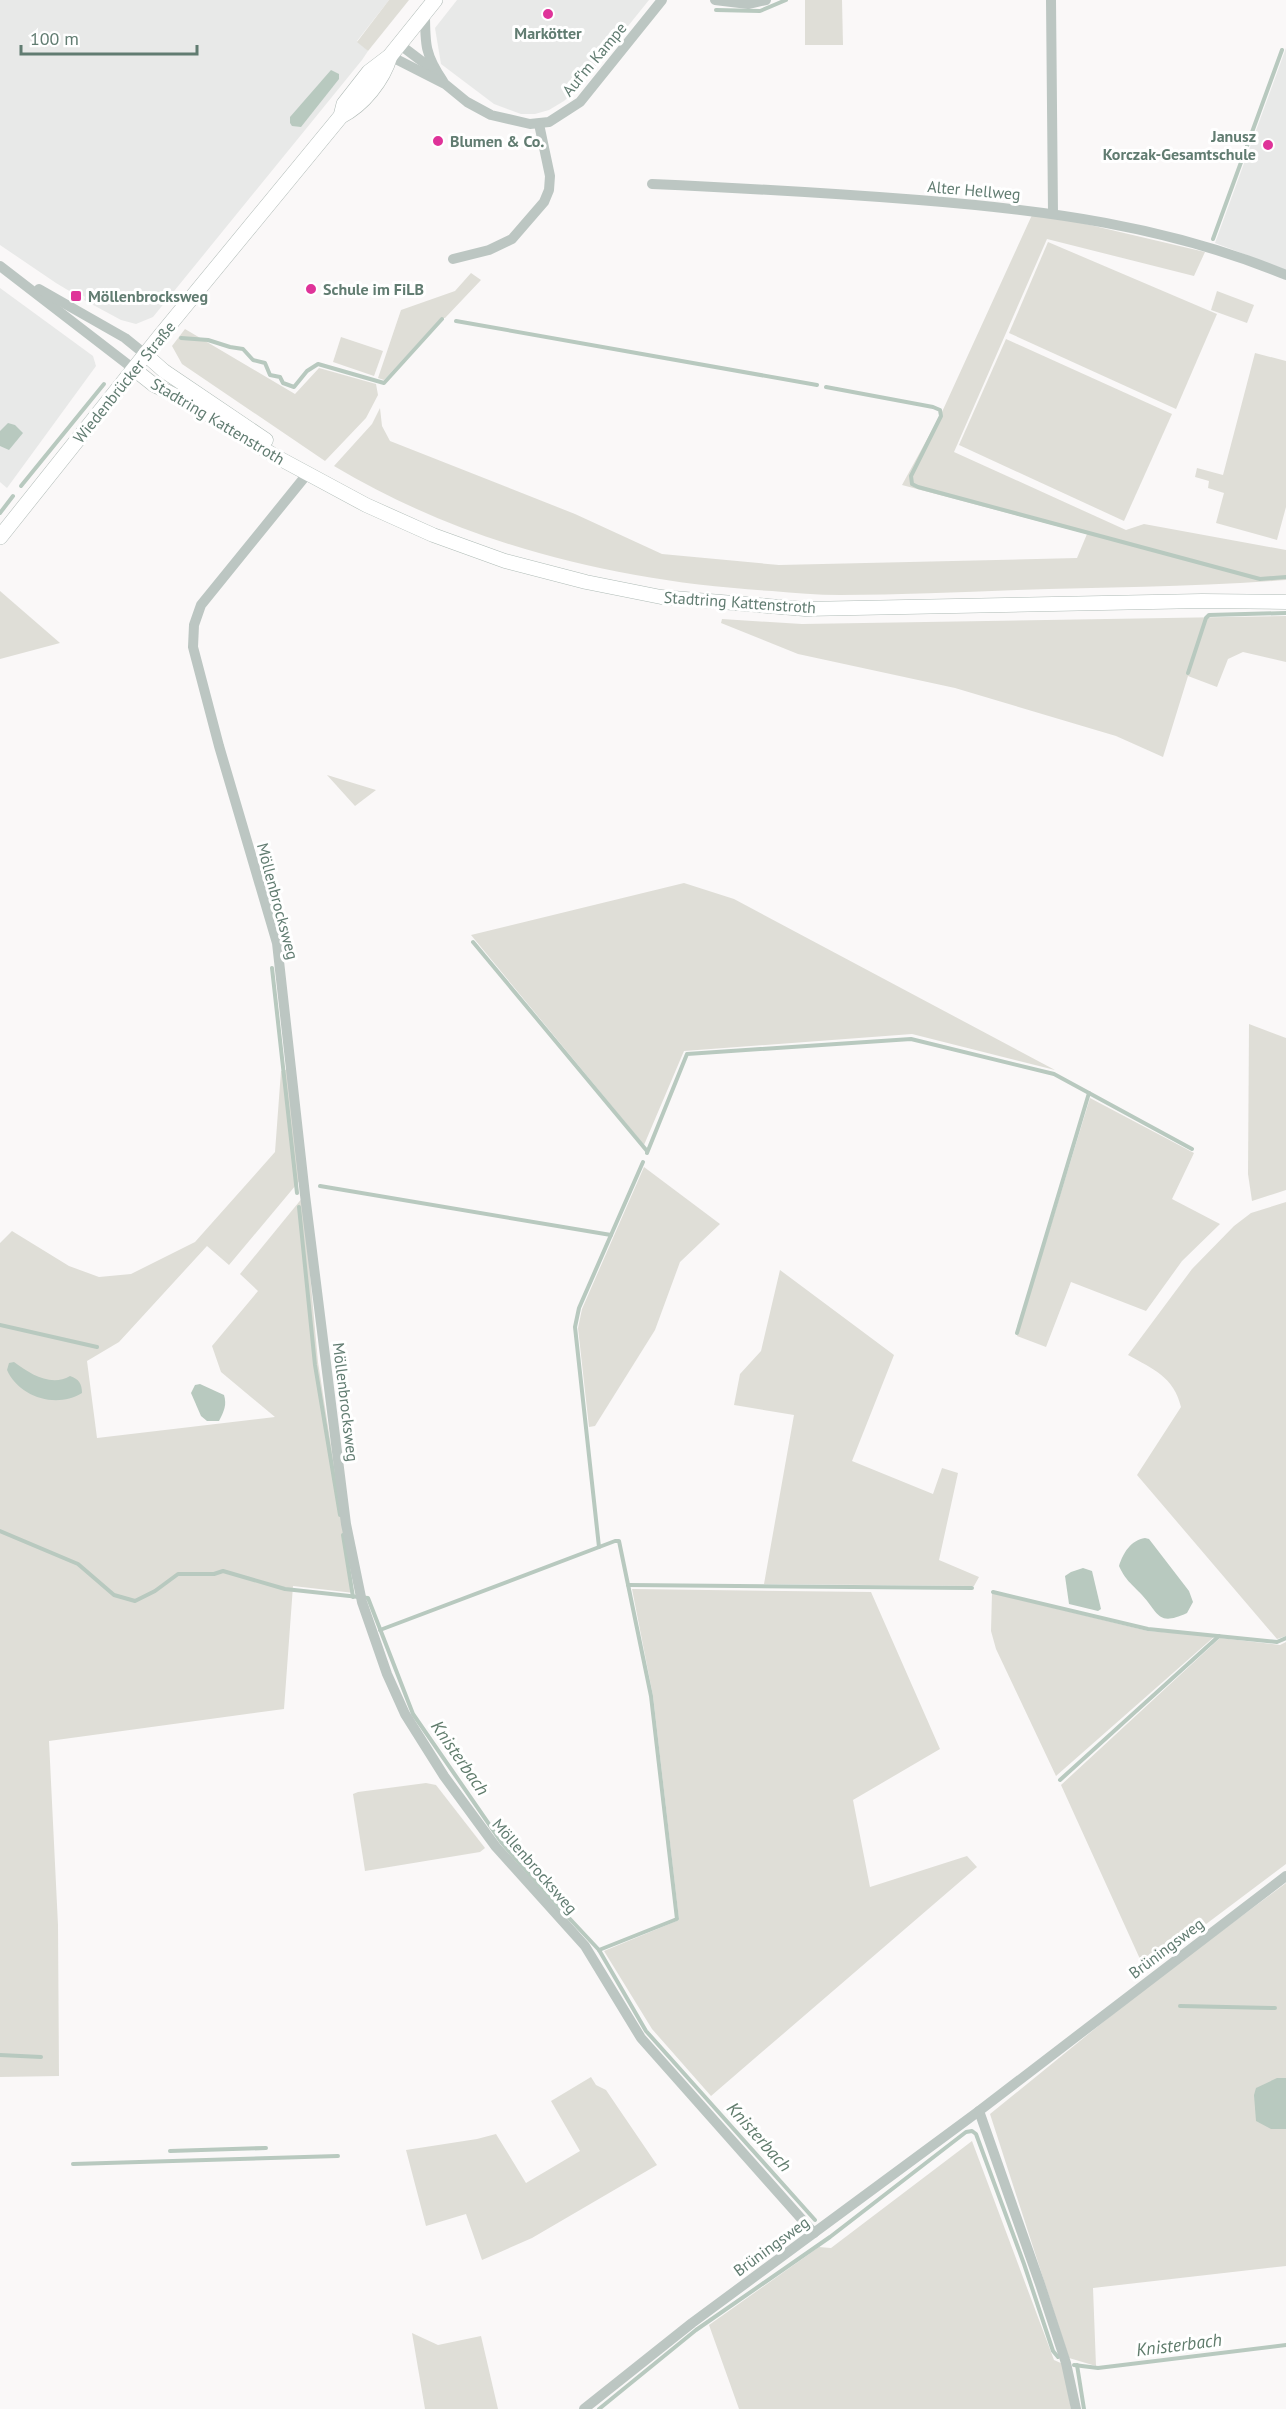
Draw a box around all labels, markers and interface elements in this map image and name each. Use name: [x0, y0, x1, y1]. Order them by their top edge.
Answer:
marker: Markötter: [541, 7, 555, 21]
scale bar: [21, 18, 196, 56]
street label: Auf'm Kampe: [557, 18, 631, 100]
place label: Markötter: [514, 23, 582, 43]
text: 100 m: [30, 27, 79, 50]
place label: Janusz Korczak-Gesamtschule: [1103, 126, 1256, 164]
place label: Blumen & Co.: [450, 131, 544, 151]
marker: Blumen & Co.: [431, 134, 445, 148]
marker: Janusz Korczak-Gesamtschule: [1261, 138, 1275, 152]
street label: Alter Hellweg: [927, 176, 1021, 204]
place label: Schule im FiLB: [323, 279, 424, 299]
marker: Schule im FiLB: [304, 282, 318, 296]
place label: Möllenbrocksweg: [88, 286, 208, 306]
marker: Möllenbrocksweg: [69, 289, 83, 303]
street label: Wiedenbrücker Straße: [69, 317, 179, 447]
street label: Stadtring Kattenstroth: [148, 373, 288, 469]
street label: Stadtring Kattenstroth: [663, 587, 817, 617]
street label: Möllenbrocksweg: [253, 841, 303, 961]
street label: Möllenbrocksweg: [329, 1341, 363, 1463]
water label: Knisterbach: [426, 1716, 495, 1800]
street label: Möllenbrocksweg: [488, 1814, 582, 1918]
street label: Brüningsweg: [1125, 1913, 1207, 1983]
water label: Knisterbach: [722, 2097, 797, 2176]
street label: Brüningsweg: [729, 2212, 813, 2280]
water label: Knisterbach: [1135, 2328, 1223, 2361]

